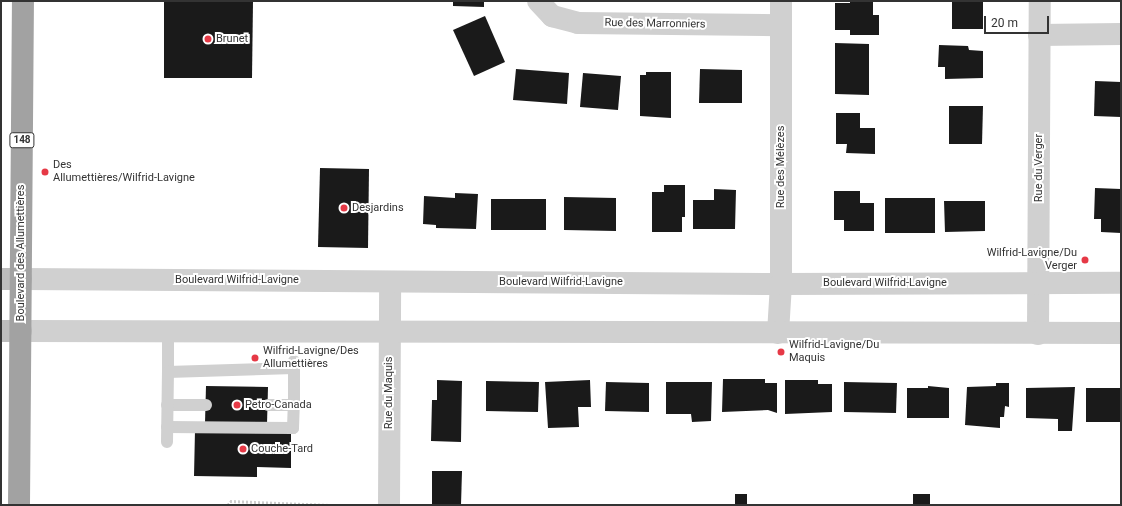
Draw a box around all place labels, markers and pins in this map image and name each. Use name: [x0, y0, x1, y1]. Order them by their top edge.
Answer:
place label: Brunet: [216, 32, 248, 46]
marker: Brunet: [203, 34, 213, 44]
place label: Des Allumettières/Wilfrid-Lavigne: [53, 159, 195, 185]
marker: Des Allumettières/Wilfrid-Lavigne: [40, 167, 50, 177]
place label: Desjardins: [352, 201, 404, 215]
marker: Desjardins: [339, 203, 349, 213]
place label: Wilfrid-Lavigne/Du Verger: [987, 247, 1077, 273]
marker: Wilfrid-Lavigne/Du Verger: [1080, 255, 1090, 265]
place label: Wilfrid-Lavigne/Du Maquis: [789, 339, 879, 365]
place label: Wilfrid-Lavigne/Des Allumettières: [263, 345, 359, 371]
marker: Wilfrid-Lavigne/Du Maquis: [776, 347, 786, 357]
marker: Wilfrid-Lavigne/Des Allumettières: [250, 353, 260, 363]
place label: Petro-Canada: [245, 398, 312, 412]
marker: Petro-Canada: [232, 400, 242, 410]
place label: Couche-Tard: [251, 442, 313, 456]
marker: Couche-Tard: [238, 444, 248, 454]

